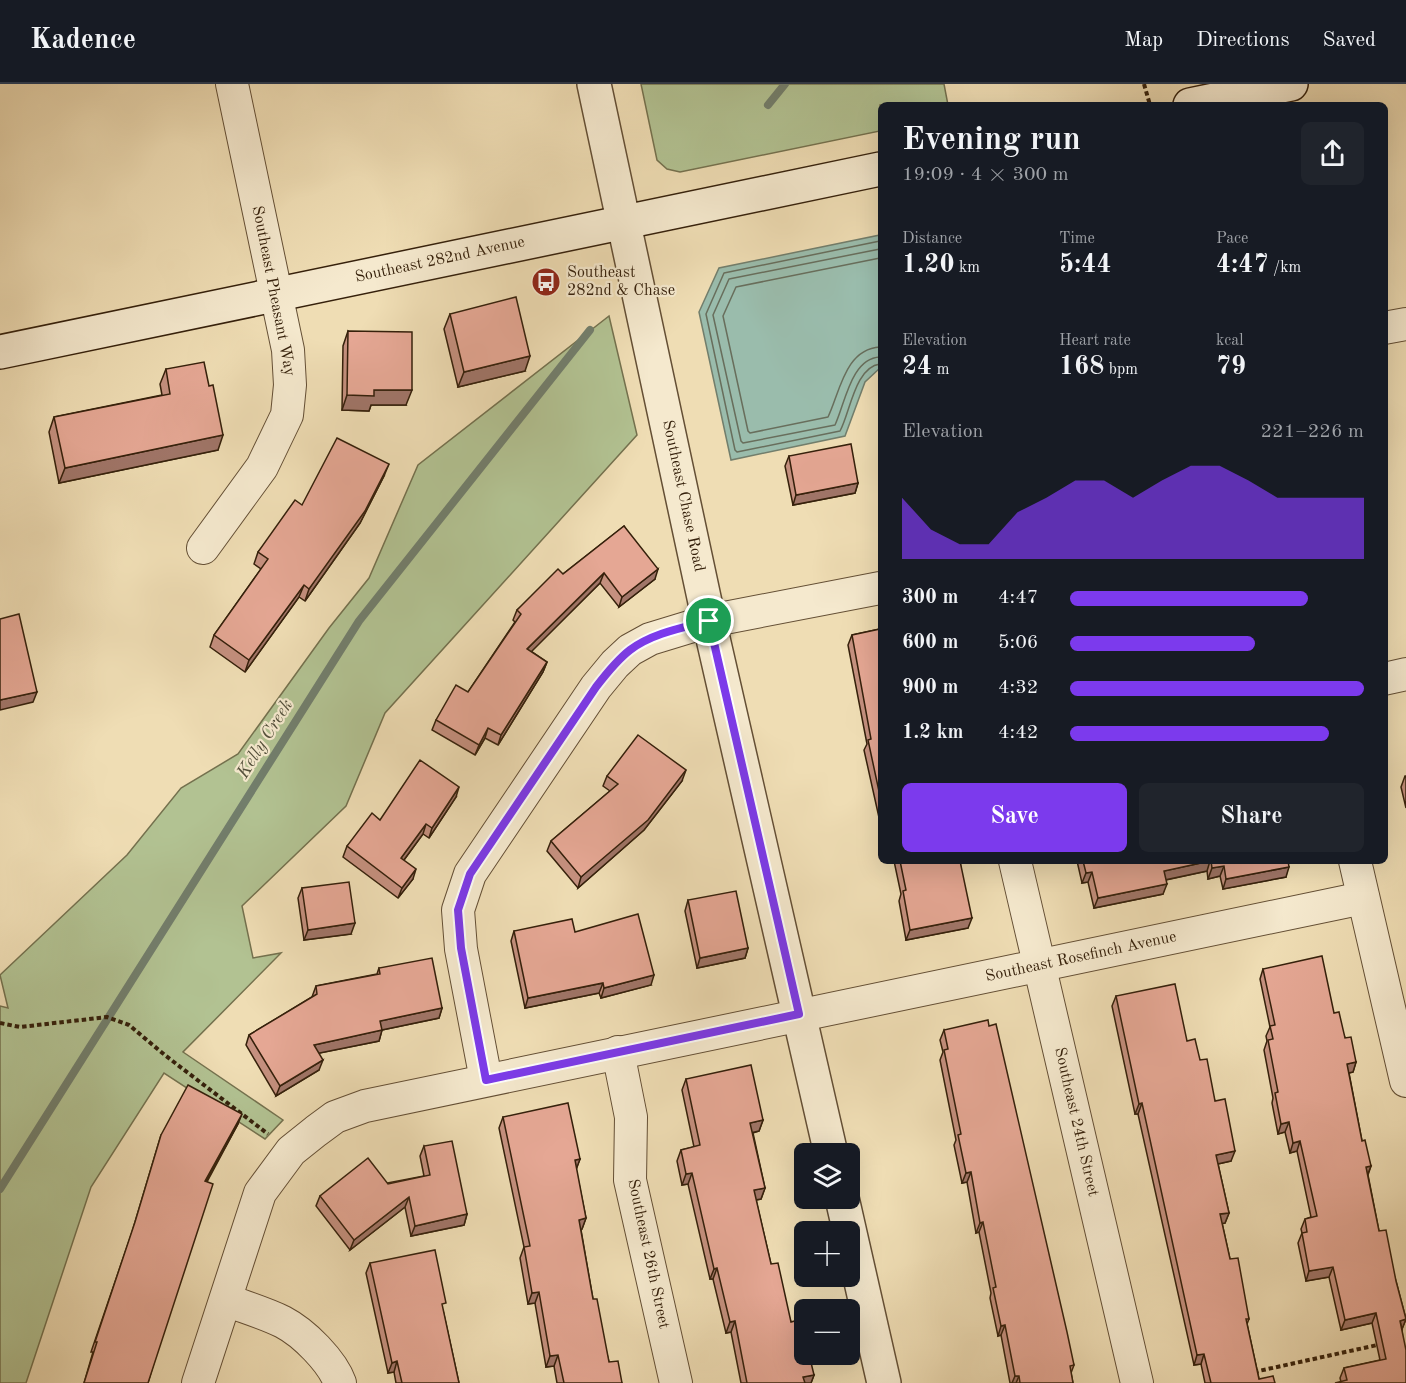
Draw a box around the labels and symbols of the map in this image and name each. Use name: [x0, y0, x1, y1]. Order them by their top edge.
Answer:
street label: Southeast Pheasant Way: [249, 204, 297, 378]
street label: Southeast 282nd Avenue: [354, 234, 526, 286]
place label: Southeast 282nd & Chase: [567, 265, 675, 299]
bus stop icon: Southeast 282nd & Chase: [530, 266, 562, 298]
street label: Southeast Chase Road: [659, 419, 707, 573]
pin: [683, 595, 734, 646]
water label: Kelly Creek: [233, 696, 296, 782]
street label: Southeast Rosefinch Avenue: [984, 929, 1178, 985]
street label: Southeast 24th Street: [1051, 1046, 1101, 1199]
street label: Southeast 26th Street: [624, 1178, 672, 1331]

